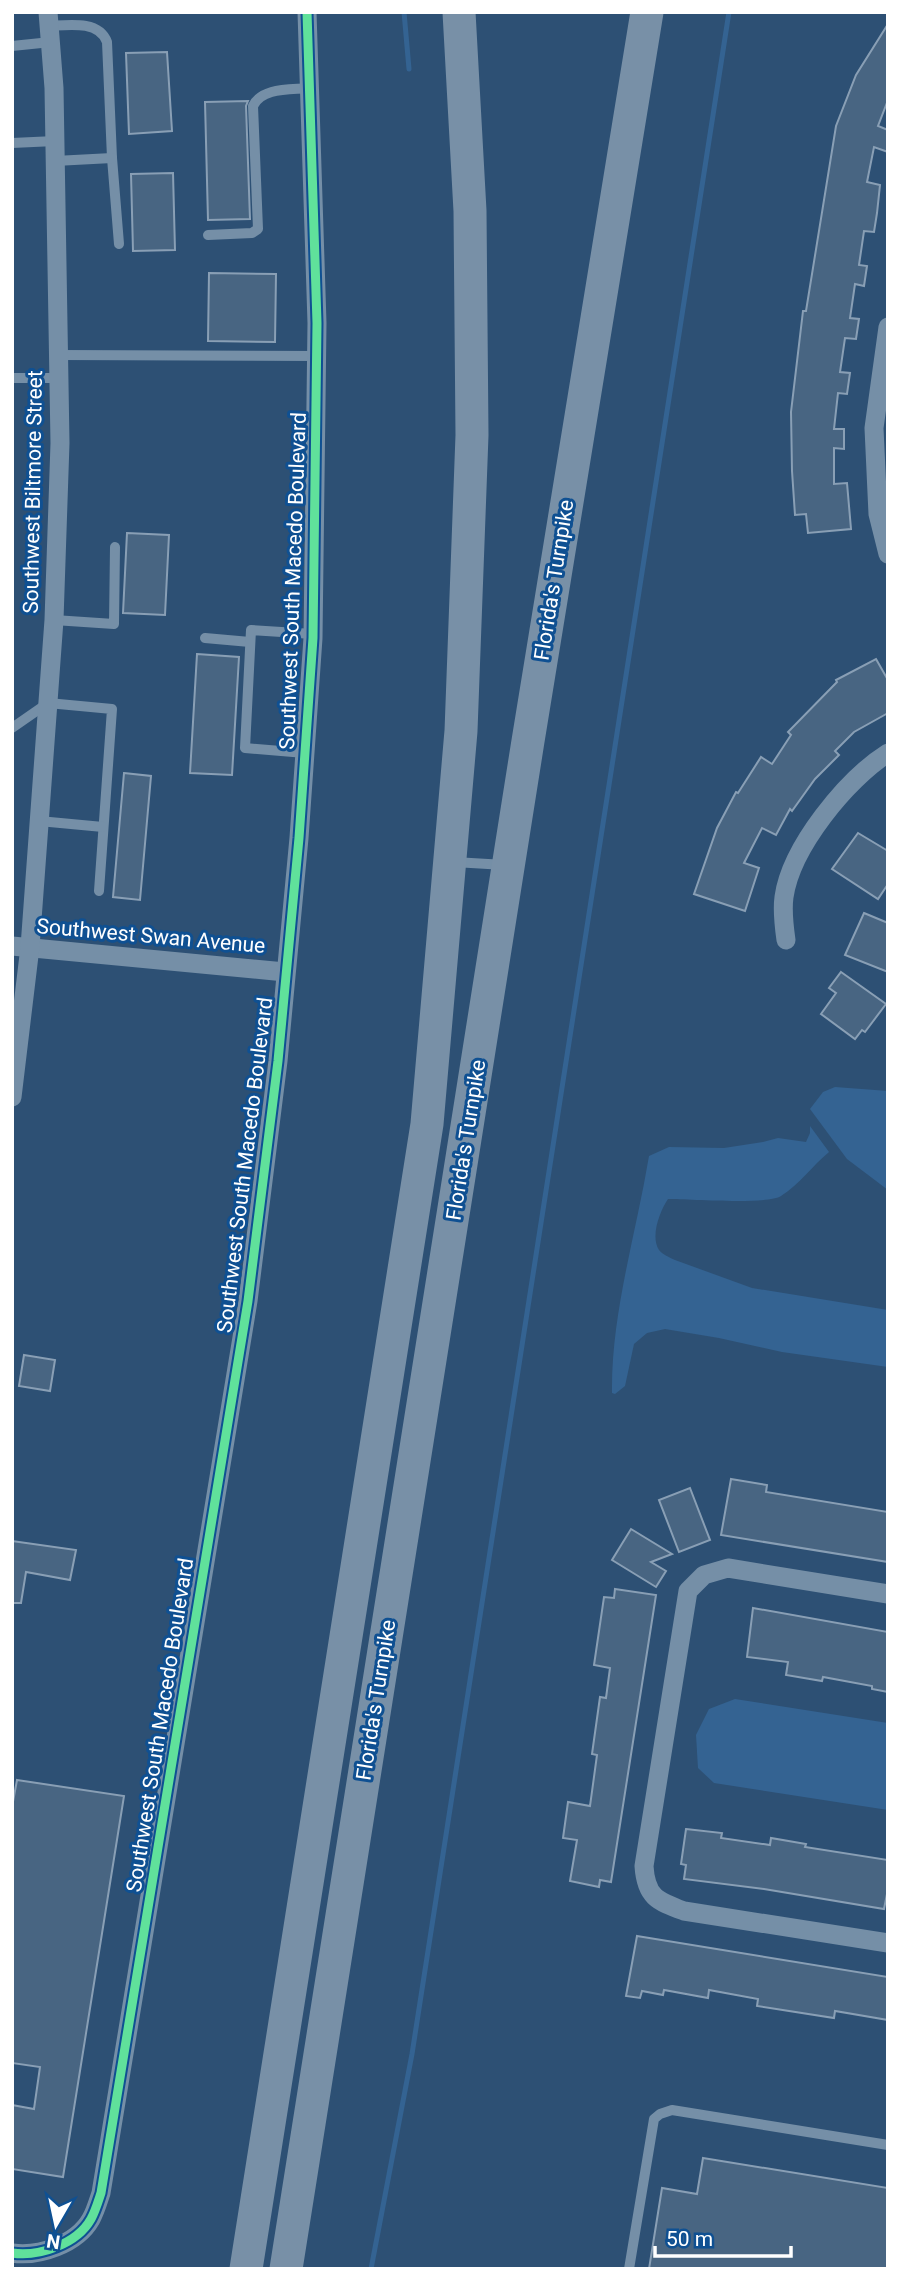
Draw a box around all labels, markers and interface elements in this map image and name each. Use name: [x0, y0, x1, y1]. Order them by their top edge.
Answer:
street label: Southwest Biltmore Street: [19, 370, 47, 614]
street label: Southwest South Macedo Boulevard: [275, 412, 311, 750]
street label: Florida's Turnpike: [529, 498, 579, 662]
street label: Southwest Swan Avenue: [36, 914, 266, 958]
street label: Southwest South Macedo Boulevard: [213, 996, 277, 1334]
street label: Florida's Turnpike: [441, 1058, 491, 1222]
street label: Southwest South Macedo Boulevard: [122, 1556, 198, 1894]
street label: Florida's Turnpike: [351, 1618, 401, 1782]
north arrow: [21, 2190, 91, 2260]
scale bar: [655, 2214, 792, 2258]
text: 50 m: [666, 2227, 713, 2251]
text: N: [45, 2229, 62, 2254]

